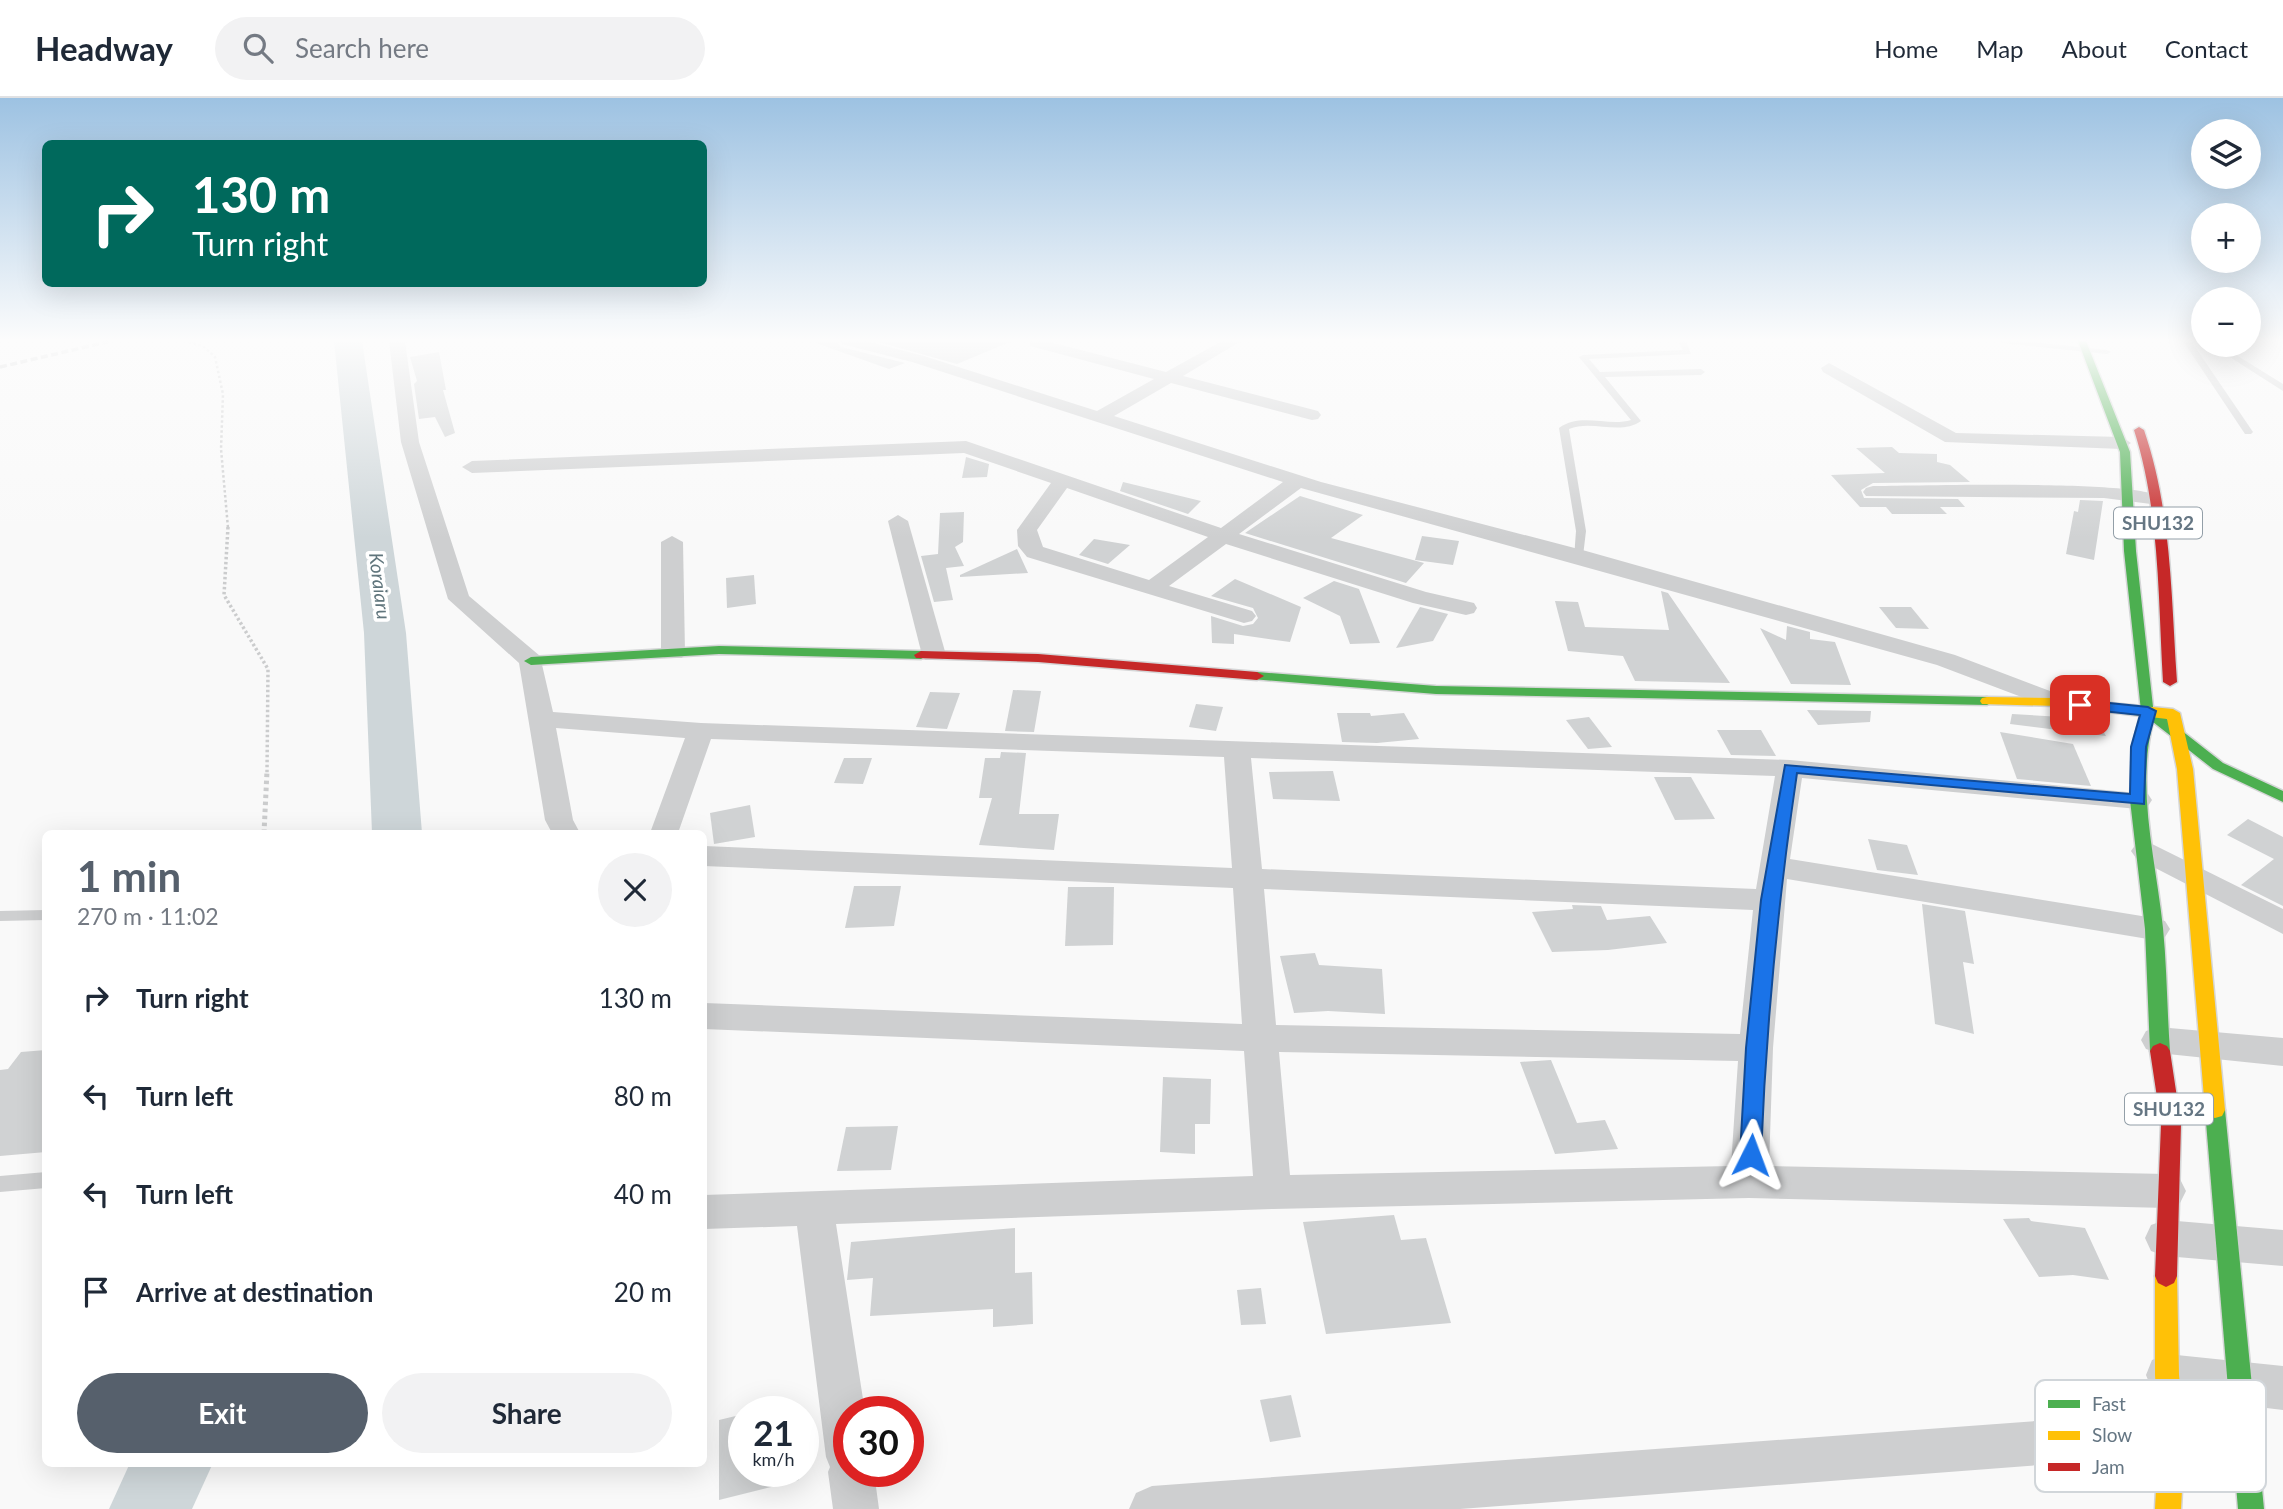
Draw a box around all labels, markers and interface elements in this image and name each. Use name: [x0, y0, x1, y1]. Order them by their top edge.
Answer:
search box: [215, 17, 705, 80]
text: Headway: [35, 28, 173, 68]
icon: search: [239, 29, 277, 67]
text: Search here: [295, 32, 429, 64]
text: Home: [1874, 34, 1938, 63]
text: Map: [1976, 34, 2024, 63]
text: About: [2062, 34, 2127, 63]
text: Contact: [2165, 34, 2248, 63]
map controls: [2191, 119, 2261, 357]
button: layers: [2191, 119, 2261, 189]
text: 130 m: [192, 165, 330, 223]
icon: right: [77, 168, 168, 259]
button: +: [2191, 203, 2261, 273]
text: Turn right: [192, 224, 328, 263]
button: −: [2191, 287, 2261, 357]
road number: SHU132: [2114, 508, 2202, 538]
water label: Koraiaru: [365, 551, 396, 621]
pin: [2050, 675, 2110, 735]
icon: arrive: [2061, 686, 2099, 724]
text: 1 min: [77, 851, 181, 901]
button: close: [598, 853, 672, 927]
text: 270 m · 11:02: [77, 902, 219, 930]
icon: right: [77, 979, 115, 1017]
text: Turn right: [136, 982, 249, 1014]
text: 130 m: [599, 982, 672, 1014]
icon: left: [77, 1077, 115, 1115]
text: Turn left: [136, 1080, 233, 1112]
text: 80 m: [614, 1080, 672, 1112]
road number: SHU132: [2125, 1093, 2213, 1124]
position arrow: [1714, 1118, 1788, 1192]
icon: left: [77, 1175, 115, 1213]
text: Turn left: [136, 1178, 233, 1210]
text: 40 m: [614, 1178, 672, 1210]
icon: arrive: [77, 1273, 115, 1311]
text: Arrive at destination: [136, 1276, 373, 1308]
text: 20 m: [614, 1276, 672, 1308]
button: Exit: [77, 1373, 368, 1453]
button: Share: [382, 1373, 672, 1453]
legend: [2035, 1380, 2266, 1492]
text: Fast: [2092, 1392, 2126, 1415]
speed limit sign: 30: [833, 1396, 924, 1487]
text: 21: [753, 1411, 794, 1453]
text: Slow: [2092, 1423, 2132, 1446]
text: km/h: [752, 1448, 795, 1470]
text: Jam: [2092, 1455, 2125, 1478]

